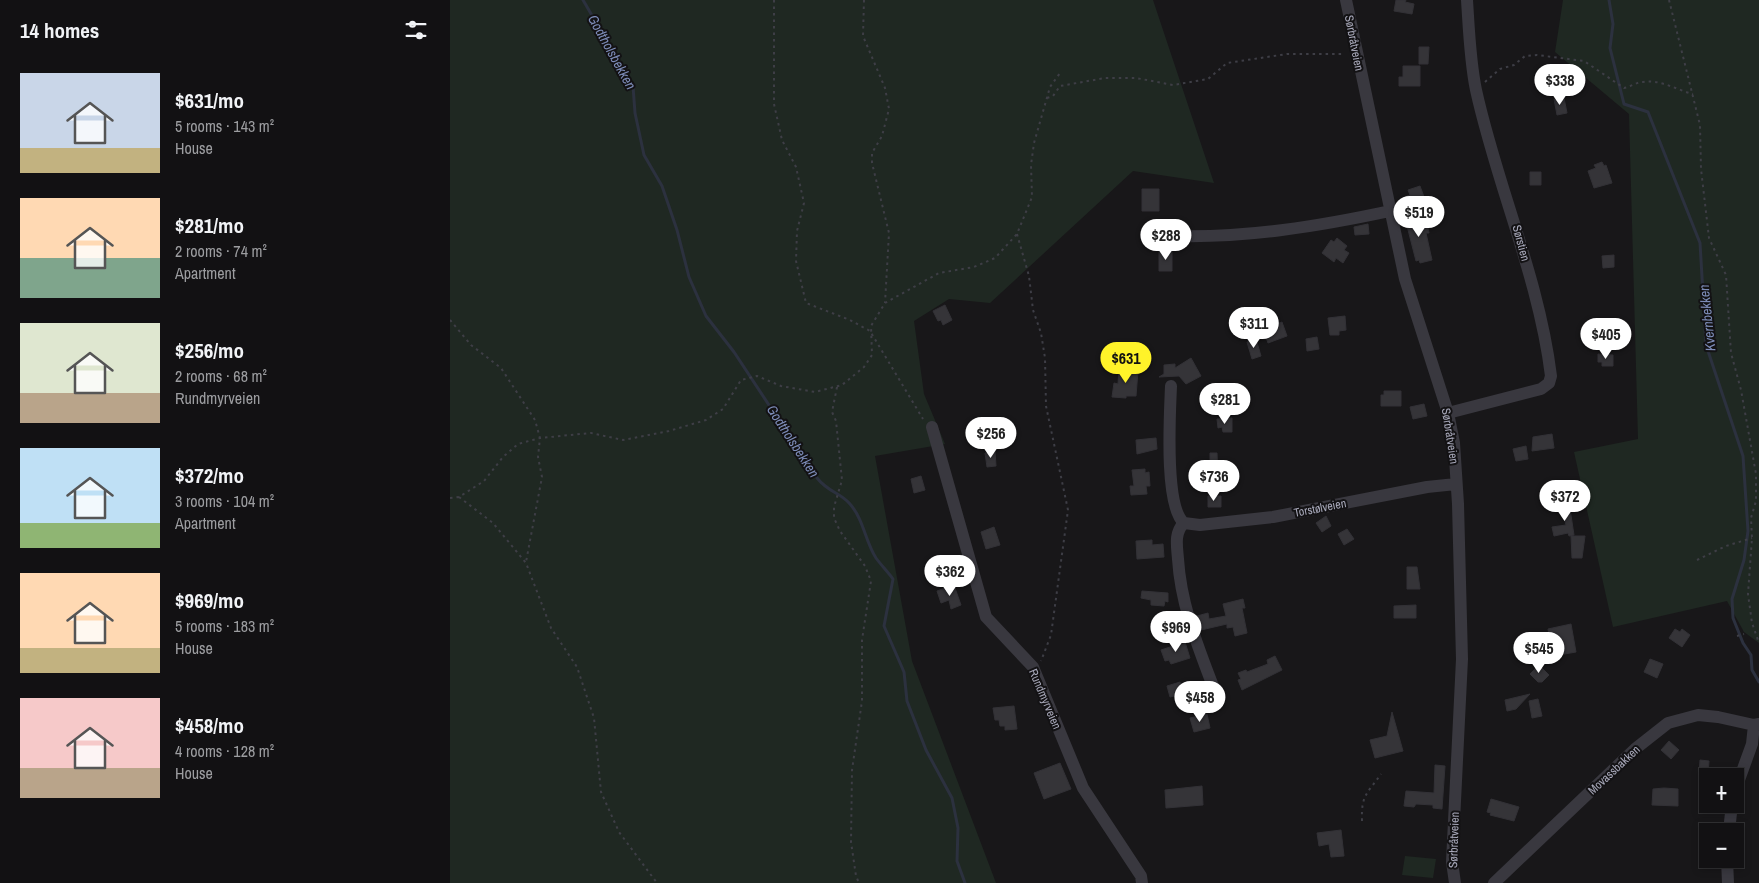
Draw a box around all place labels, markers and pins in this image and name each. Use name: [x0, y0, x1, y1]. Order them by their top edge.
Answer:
pin: $338: [1530, 64, 1590, 106]
pin: $519: [1389, 196, 1449, 238]
pin: $288: [1136, 218, 1196, 261]
pin: $311: [1224, 306, 1284, 349]
pin: $405: [1576, 318, 1636, 360]
pin: $631: [1096, 342, 1156, 384]
pin: $281: [1195, 382, 1255, 425]
pin: $256: [961, 416, 1021, 459]
pin: $736: [1184, 460, 1244, 502]
pin: $372: [1535, 480, 1595, 522]
pin: $362: [920, 554, 980, 597]
pin: $969: [1146, 610, 1206, 653]
pin: $545: [1509, 632, 1569, 674]
pin: $458: [1170, 680, 1230, 723]

